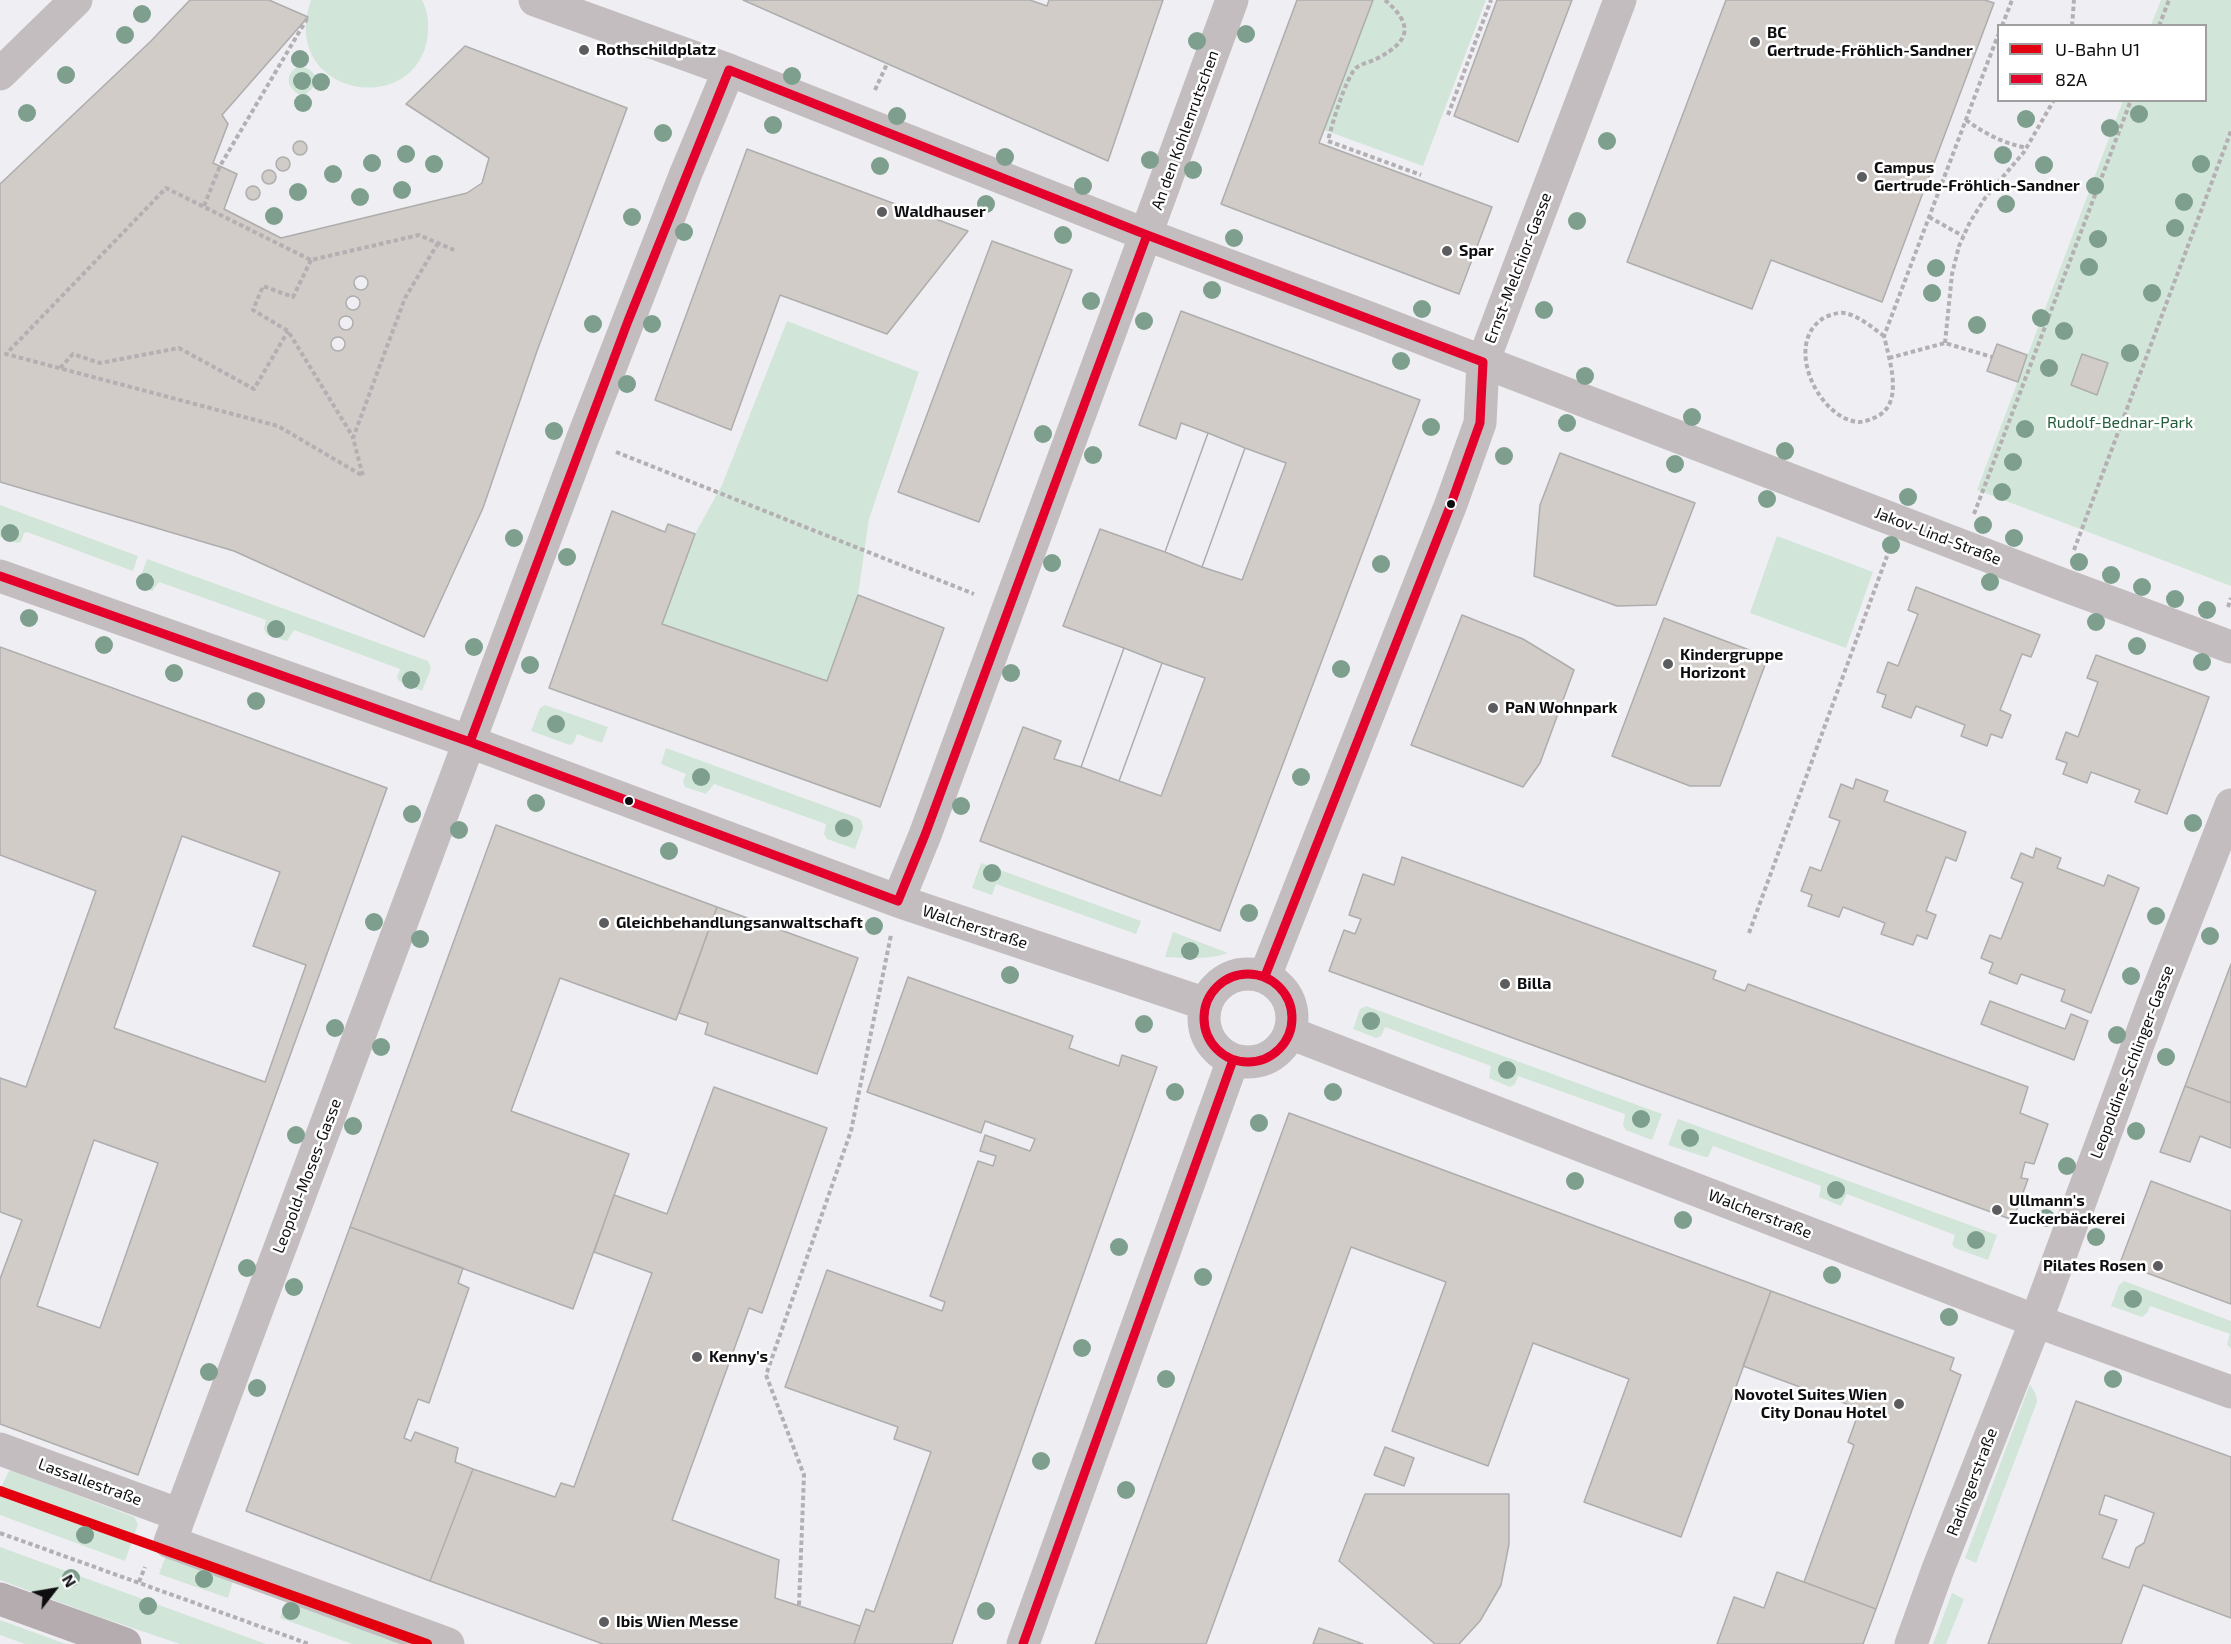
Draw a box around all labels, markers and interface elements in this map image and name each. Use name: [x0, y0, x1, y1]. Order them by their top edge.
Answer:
place label: BC Gertrude-Fröhlich-Sandner: [1767, 23, 1973, 61]
legend: [1997, 24, 2207, 102]
marker: BC Gertrude-Fröhlich-Sandner: [1748, 35, 1762, 49]
text: U-Bahn U1: [2055, 38, 2140, 60]
place label: Rothschildplatz: [596, 40, 716, 60]
marker: Rothschildplatz: [577, 43, 591, 57]
street label: An den Kohlenrutschen: [1147, 48, 1223, 212]
text: 82A: [2055, 68, 2087, 90]
place label: Campus Gertrude-Fröhlich-Sandner: [1874, 158, 2080, 196]
marker: Campus Gertrude-Fröhlich-Sandner: [1855, 170, 1869, 184]
street label: Ernst-Melchior-Gasse: [1480, 190, 1556, 346]
place label: Waldhauser: [894, 202, 986, 222]
marker: Waldhauser: [875, 205, 889, 219]
place label: Spar: [1459, 241, 1494, 261]
marker: Spar: [1440, 244, 1454, 258]
park label: Rudolf-Bednar-Park: [2047, 413, 2193, 433]
unlabelled marker: [1445, 498, 1457, 510]
street label: Jakov-Lind-Straße: [1872, 503, 2004, 569]
place label: Kindergruppe Horizont: [1680, 645, 1783, 683]
marker: Kindergruppe Horizont: [1661, 657, 1675, 671]
place label: PaN Wohnpark: [1505, 698, 1617, 718]
marker: PaN Wohnpark: [1486, 701, 1500, 715]
unlabelled marker: [623, 795, 635, 807]
street label: Walcherstraße: [920, 901, 1030, 953]
place label: Gleichbehandlungsanwaltschaft: [616, 913, 863, 933]
marker: Gleichbehandlungsanwaltschaft: [597, 916, 611, 930]
street label: Leopoldine-Schlinger-Gasse: [2086, 963, 2178, 1161]
place label: Billa: [1517, 974, 1551, 994]
marker: Billa: [1498, 977, 1512, 991]
street label: Leopold-Moses-Gasse: [269, 1096, 345, 1256]
street label: Walcherstraße: [1705, 1185, 1815, 1243]
place label: Ullmann's Zuckerbäckerei: [2009, 1191, 2125, 1229]
marker: Ullmann's Zuckerbäckerei: [1990, 1203, 2004, 1217]
place label: Pilates Rosen: [2043, 1256, 2146, 1276]
marker: Pilates Rosen: [2151, 1259, 2165, 1273]
place label: Kenny's: [709, 1347, 768, 1367]
marker: Kenny's: [690, 1350, 704, 1364]
place label: Novotel Suites Wien City Donau Hotel: [1734, 1385, 1887, 1423]
marker: Novotel Suites Wien City Donau Hotel: [1892, 1397, 1906, 1411]
street label: Radingerstraße: [1943, 1425, 2001, 1539]
street label: Lassallestraße: [36, 1454, 144, 1510]
north arrow: [24, 1560, 84, 1620]
text: N: [59, 1571, 81, 1590]
place label: Ibis Wien Messe: [616, 1612, 738, 1632]
marker: Ibis Wien Messe: [597, 1615, 611, 1629]

